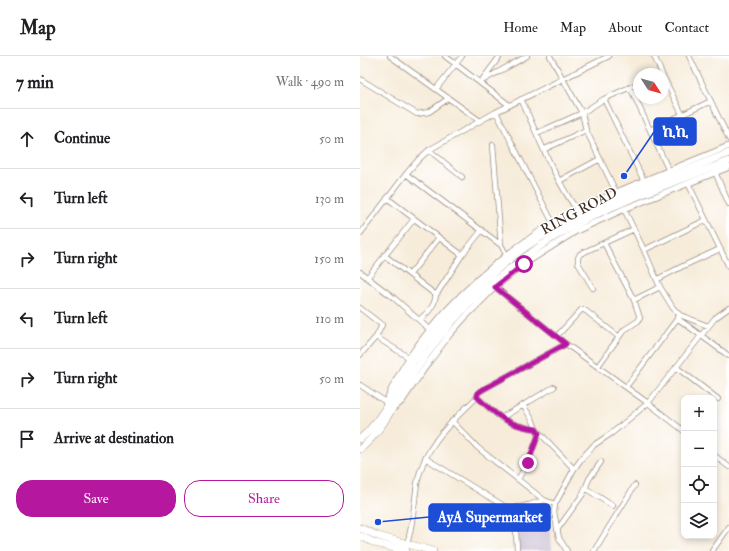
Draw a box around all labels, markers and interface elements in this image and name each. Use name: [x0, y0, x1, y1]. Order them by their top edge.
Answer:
text: Map: [20, 16, 56, 40]
text: Home: [503, 19, 538, 36]
text: Map: [560, 19, 586, 36]
text: About: [608, 19, 642, 36]
text: Contact: [664, 19, 709, 36]
north arrow: [633, 68, 669, 104]
text: 7 min: [16, 72, 54, 93]
text: Walk · 490 m: [276, 74, 344, 90]
callout: ኪኪ: [654, 118, 696, 145]
text: ኪኪ: [662, 123, 689, 142]
icon: ahead: [16, 128, 38, 150]
text: Continue: [54, 129, 110, 148]
text: 50 m: [319, 131, 344, 147]
street label: RING ROAD: [538, 184, 620, 238]
icon: left: [16, 188, 38, 210]
text: Turn left: [54, 189, 108, 208]
text: 130 m: [315, 191, 344, 207]
icon: right: [16, 248, 38, 270]
text: Turn right: [54, 249, 117, 268]
text: 150 m: [314, 251, 344, 267]
route start: [515, 255, 533, 273]
icon: left: [16, 308, 38, 330]
text: Turn left: [54, 309, 108, 328]
text: 110 m: [315, 311, 344, 327]
icon: right: [16, 368, 38, 390]
text: Turn right: [54, 369, 117, 388]
text: 50 m: [319, 371, 344, 387]
map controls: [681, 395, 717, 539]
button: +: [681, 395, 717, 431]
icon: arrive: [16, 428, 38, 450]
text: Arrive at destination: [54, 429, 174, 448]
button: −: [681, 431, 717, 467]
route end: [519, 454, 537, 472]
button: locate: [681, 467, 717, 503]
button: Save: [16, 480, 176, 517]
button: Share: [184, 480, 344, 517]
button: layers: [681, 503, 717, 539]
callout: AyA Supermarket: [429, 504, 550, 531]
text: AyA Supermarket: [436, 508, 543, 528]

